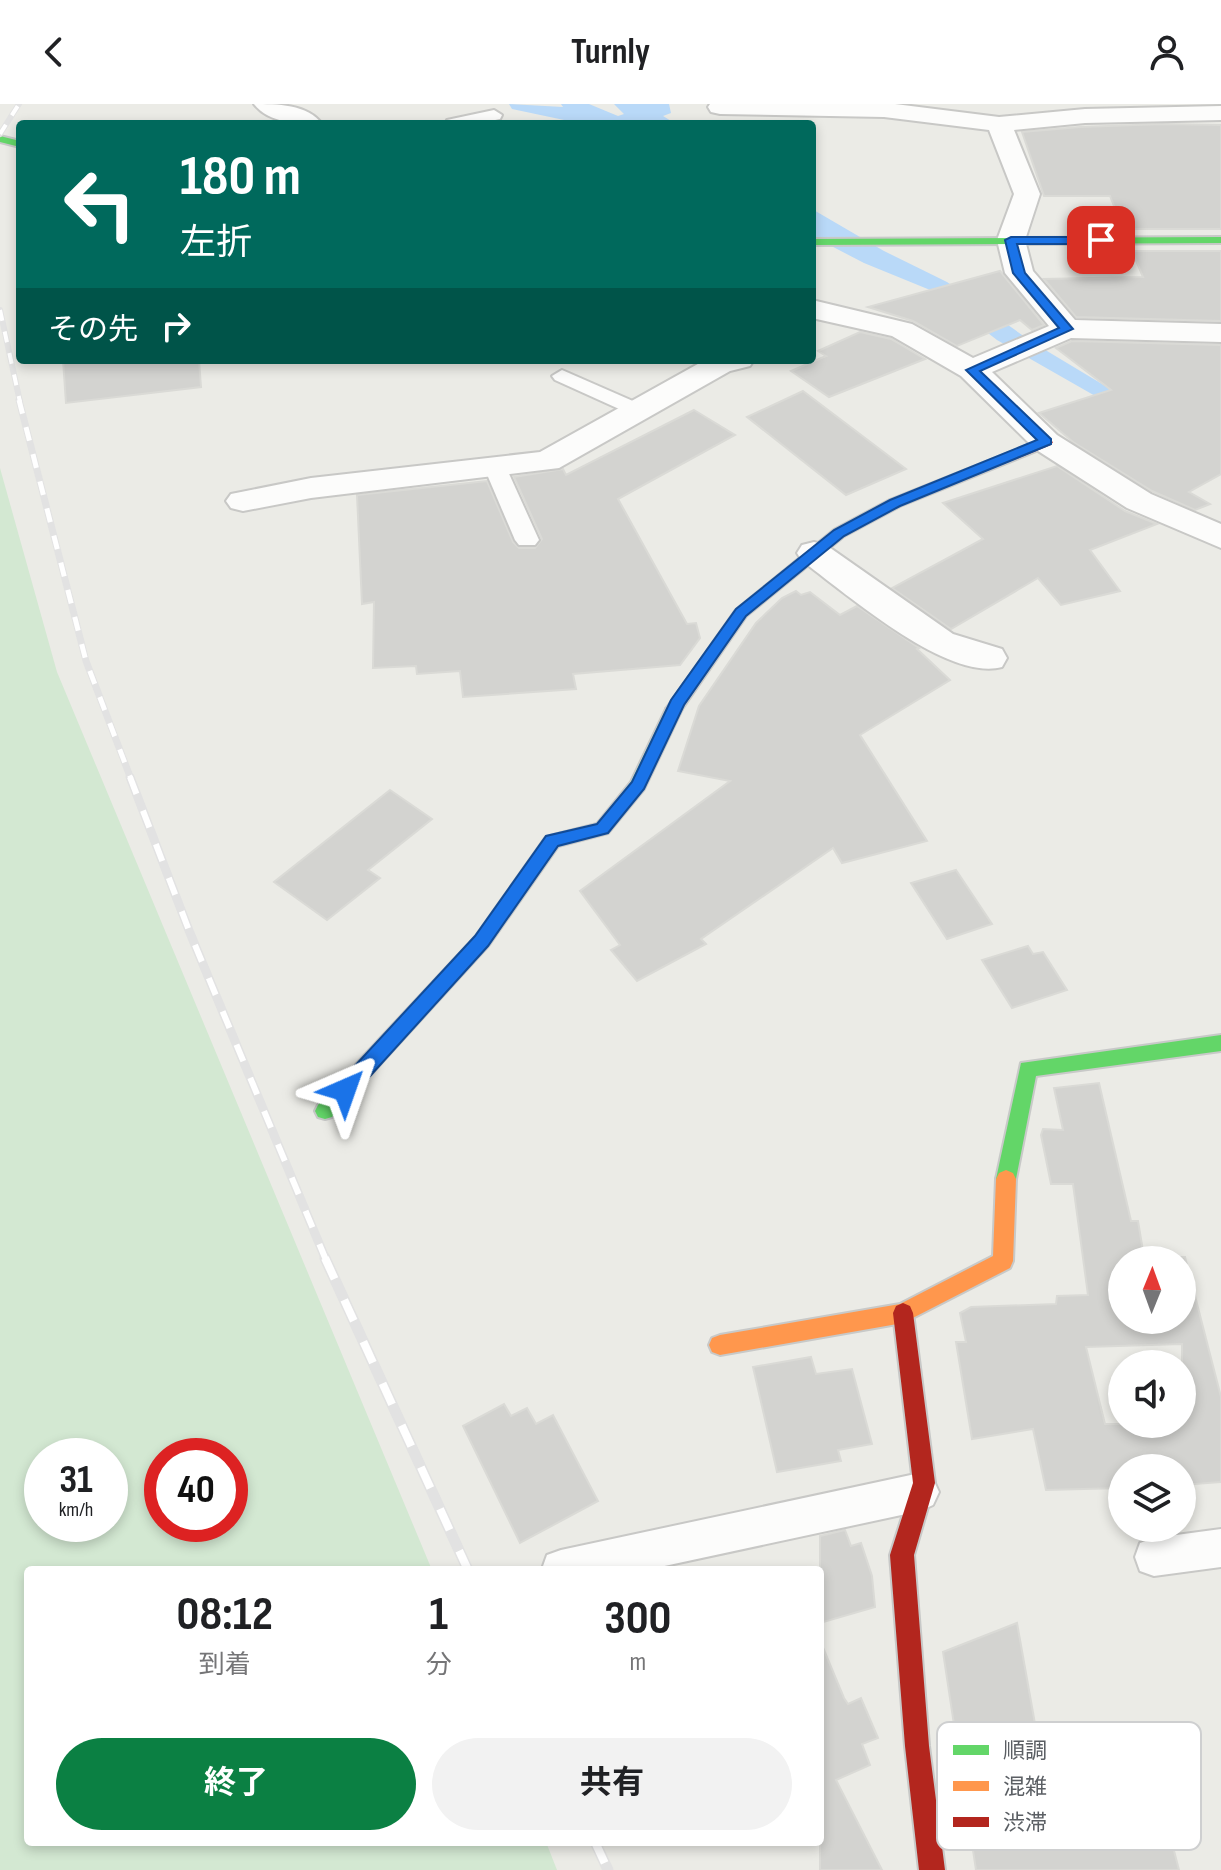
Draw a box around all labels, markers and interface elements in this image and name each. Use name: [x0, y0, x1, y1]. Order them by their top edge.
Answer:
icon: back: [32, 30, 76, 74]
icon: person: [1145, 30, 1189, 74]
text: Turnly: [571, 31, 650, 74]
text: 180 m: [180, 144, 301, 211]
icon: left: [48, 152, 152, 256]
pin: [1067, 206, 1135, 274]
icon: arrive: [1079, 218, 1123, 262]
text: 左折: [180, 222, 252, 265]
icon: right: [154, 304, 198, 348]
text: その先: [48, 312, 138, 348]
position arrow: [303, 1048, 387, 1132]
north arrow: [1108, 1246, 1196, 1334]
map controls: [1108, 1246, 1196, 1542]
button: sound: [1108, 1350, 1196, 1438]
speed limit sign: 40: [144, 1438, 248, 1542]
button: layers: [1108, 1454, 1196, 1542]
text: 31: [59, 1456, 93, 1504]
text: km/h: [59, 1498, 93, 1522]
text: 08:12: [177, 1586, 273, 1643]
text: 1: [429, 1586, 448, 1643]
text: 300: [604, 1590, 671, 1647]
text: m: [629, 1647, 646, 1678]
text: 到着: [199, 1650, 251, 1681]
text: 分: [426, 1650, 452, 1681]
legend: [937, 1722, 1201, 1850]
button: 終了: [56, 1738, 416, 1830]
button: 共有: [432, 1738, 792, 1830]
text: 順調: [1003, 1738, 1047, 1765]
text: 混雑: [1003, 1774, 1047, 1801]
text: 渋滞: [1003, 1810, 1047, 1837]

